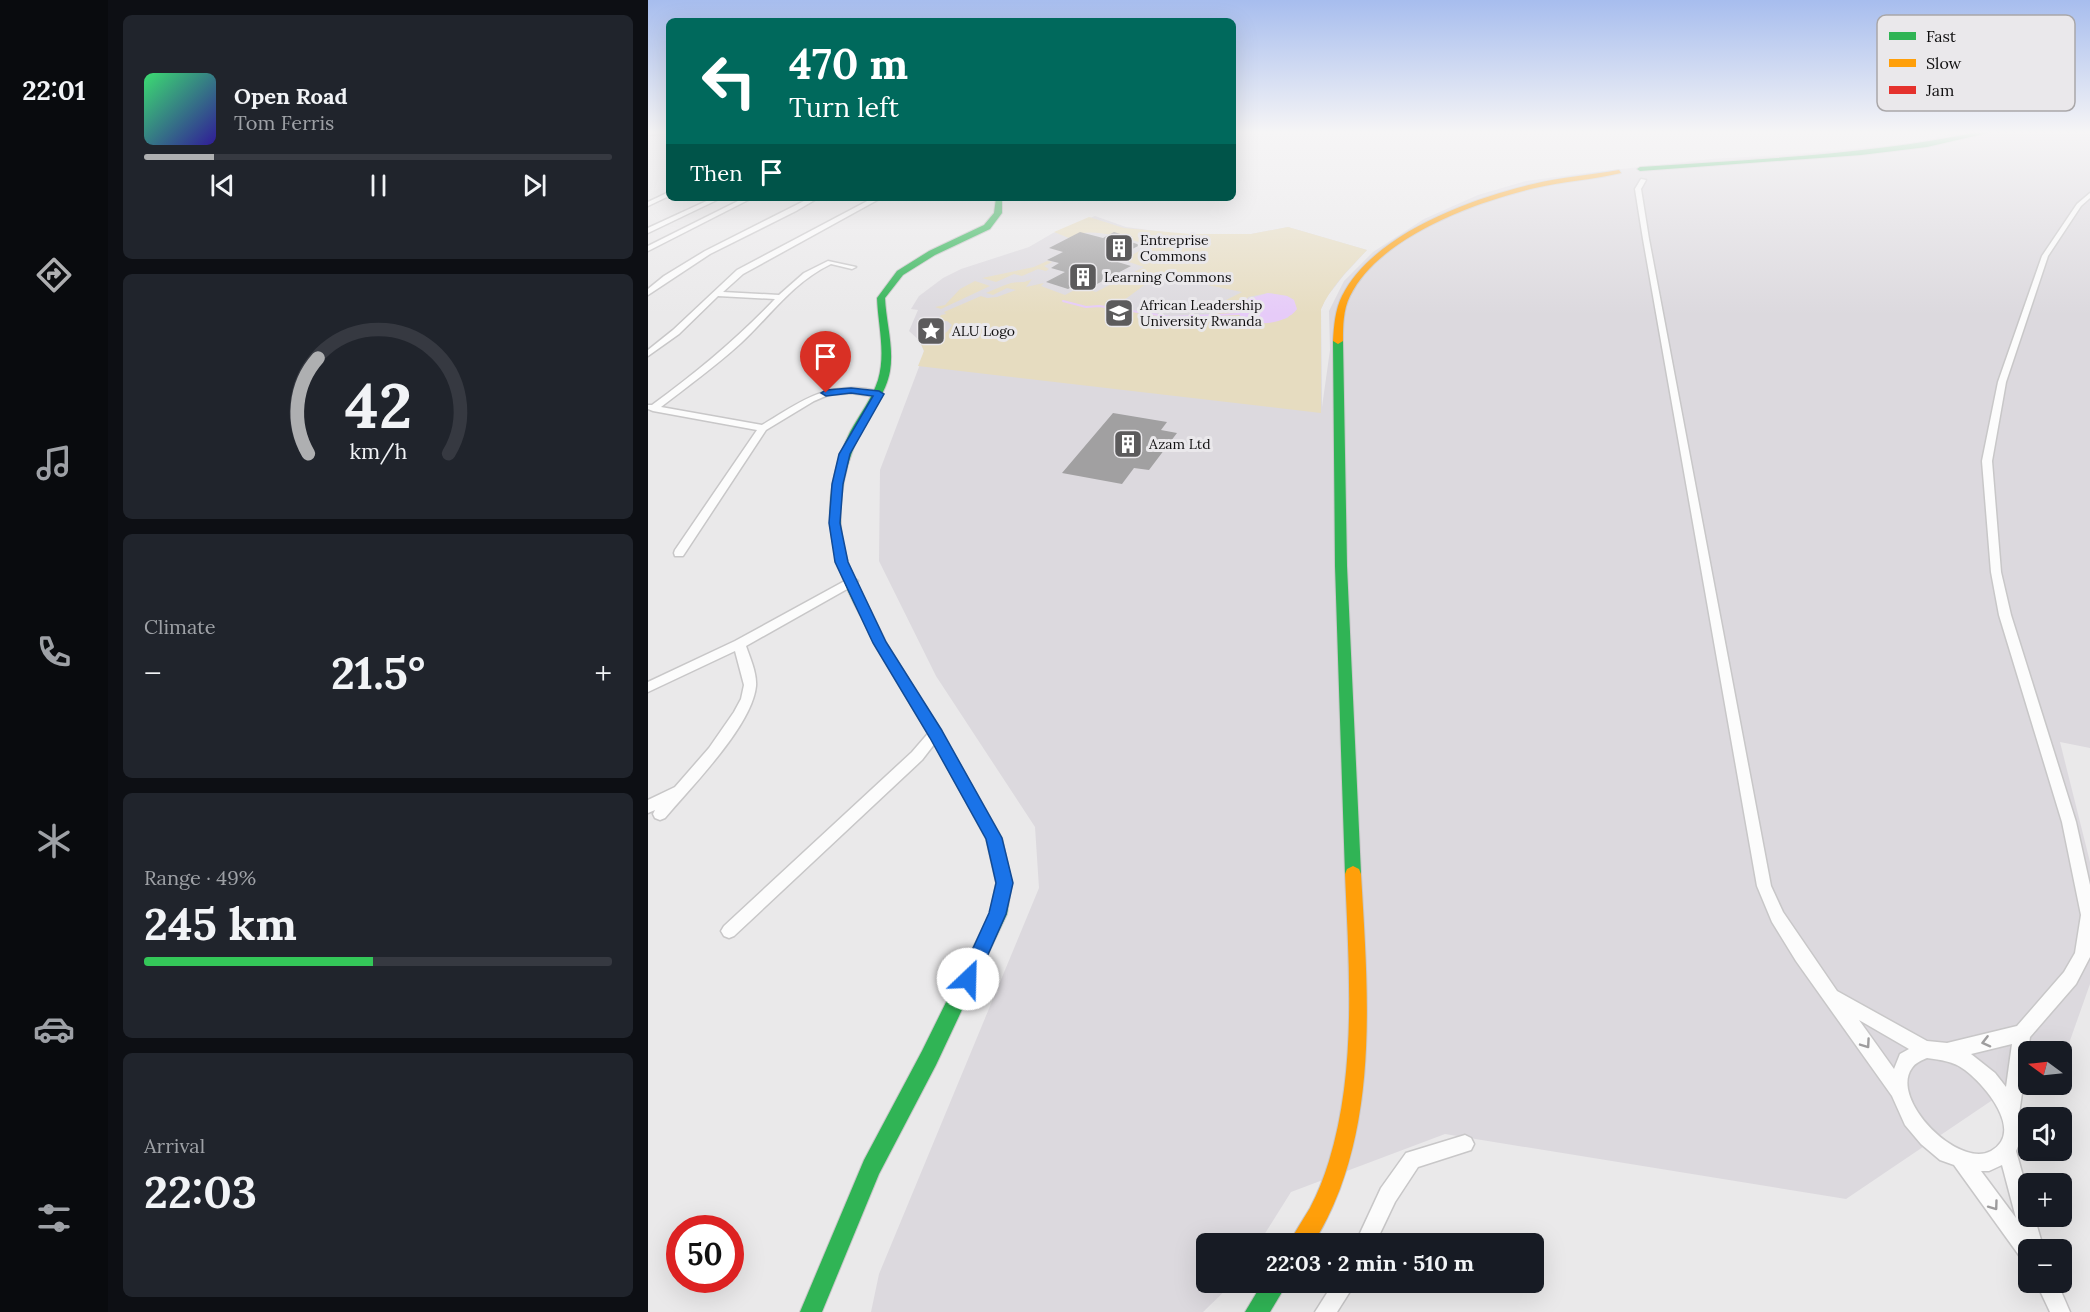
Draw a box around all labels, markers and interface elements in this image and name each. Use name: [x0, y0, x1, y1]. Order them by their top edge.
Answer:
legend: [1877, 15, 2075, 111]
text: Fast: [1926, 26, 1957, 46]
text: 470 m: [789, 37, 908, 91]
icon: left: [690, 42, 768, 120]
text: Slow: [1926, 53, 1962, 73]
text: 22:01: [22, 73, 86, 107]
text: Jam: [1925, 80, 1954, 100]
text: Open Road: [234, 82, 348, 110]
text: Turn left: [789, 90, 899, 124]
text: Tom Ferris: [234, 110, 334, 135]
icon: arrive: [755, 156, 788, 189]
text: Then: [690, 159, 743, 187]
icon: previous: [206, 169, 239, 202]
icon: pause: [362, 169, 395, 202]
icon: next: [518, 169, 551, 202]
place label: Entreprise Commons: [1140, 231, 1209, 265]
building icon: Entreprise Commons: [1103, 232, 1135, 264]
icon: directions: [33, 254, 75, 296]
building icon: Learning Commons: [1067, 261, 1099, 293]
place label: Learning Commons: [1104, 268, 1231, 286]
place label: African Leadership University Rwanda: [1139, 296, 1262, 330]
school or university icon: African Leadership University Rwanda: [1103, 297, 1135, 329]
place icon: ALU Logo: [915, 315, 947, 347]
place label: ALU Logo: [951, 322, 1015, 340]
pin: [800, 331, 851, 393]
icon: arrive: [809, 340, 842, 373]
text: 42: [344, 365, 412, 445]
building icon: Azam Ltd: [1112, 428, 1144, 460]
place label: Azam Ltd: [1148, 435, 1211, 453]
text: km/h: [349, 437, 407, 465]
icon: music: [33, 442, 75, 484]
text: Climate: [144, 614, 216, 639]
icon: phone: [33, 631, 75, 673]
text: 21.5°: [331, 644, 425, 701]
text: −: [144, 652, 162, 694]
text: +: [594, 652, 612, 694]
icon: climate: [33, 820, 75, 862]
text: Range · 49%: [144, 865, 256, 890]
text: 245 km: [144, 895, 297, 952]
position arrow: [936, 947, 1000, 1011]
icon: car: [33, 1008, 75, 1050]
one-way arrow: [1981, 1035, 1991, 1048]
one-way arrow: [1859, 1038, 1870, 1049]
north arrow: [2018, 1041, 2072, 1095]
map controls: [2018, 1041, 2072, 1293]
button: sound: [2018, 1107, 2072, 1161]
text: Arrival: [144, 1133, 205, 1158]
text: 22:03: [144, 1163, 257, 1220]
button: +: [2018, 1173, 2072, 1227]
icon: filters: [33, 1197, 75, 1239]
one-way arrow: [1987, 1199, 1998, 1210]
speed limit sign: 50: [666, 1215, 744, 1293]
button: −: [2018, 1239, 2072, 1293]
text: 22:03 · 2 min · 510 m: [1266, 1249, 1474, 1277]

